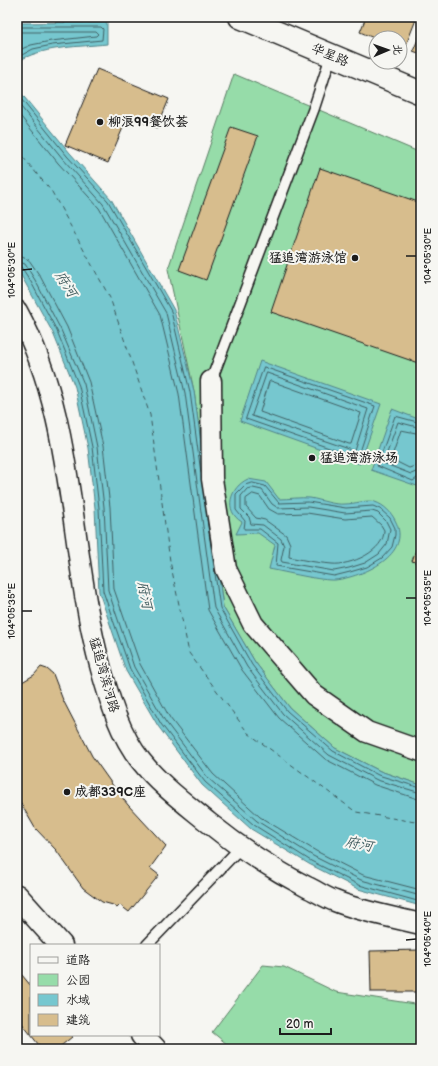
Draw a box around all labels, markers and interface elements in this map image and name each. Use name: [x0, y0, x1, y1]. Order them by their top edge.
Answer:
north arrow: [368, 30, 408, 70]
street label: 华星路: [309, 40, 351, 70]
text: 北: [391, 44, 404, 55]
place label: 柳浪99餐饮荟: [108, 114, 188, 130]
marker: 柳浪99餐饮荟: [95, 117, 105, 127]
text: 104°05'30"E: [422, 227, 434, 284]
text: 104°05'30"E: [6, 241, 18, 298]
place label: 猛追湾游泳馆: [269, 250, 347, 266]
marker: 猛追湾游泳馆: [350, 253, 360, 263]
water label: 府河: [51, 268, 82, 302]
place label: 猛追湾游泳场: [320, 450, 398, 466]
marker: 猛追湾游泳场: [307, 453, 317, 463]
text: 104°05'35"E: [422, 570, 434, 626]
water label: 府河: [134, 580, 157, 612]
text: 104°05'35"E: [6, 583, 18, 639]
street label: 猛追湾滨河路: [86, 635, 122, 715]
place label: 成都339C座: [75, 784, 146, 800]
marker: 成都339C座: [62, 787, 72, 797]
water label: 府河: [344, 833, 376, 855]
text: 104°05'40"E: [422, 910, 434, 967]
legend: [30, 944, 160, 1036]
text: 道路: [66, 953, 90, 968]
text: 公园: [66, 973, 90, 988]
text: 水域: [66, 993, 90, 1008]
scale bar: [280, 1010, 331, 1036]
text: 建筑: [66, 1013, 90, 1028]
text: 20 m: [286, 1017, 313, 1032]

